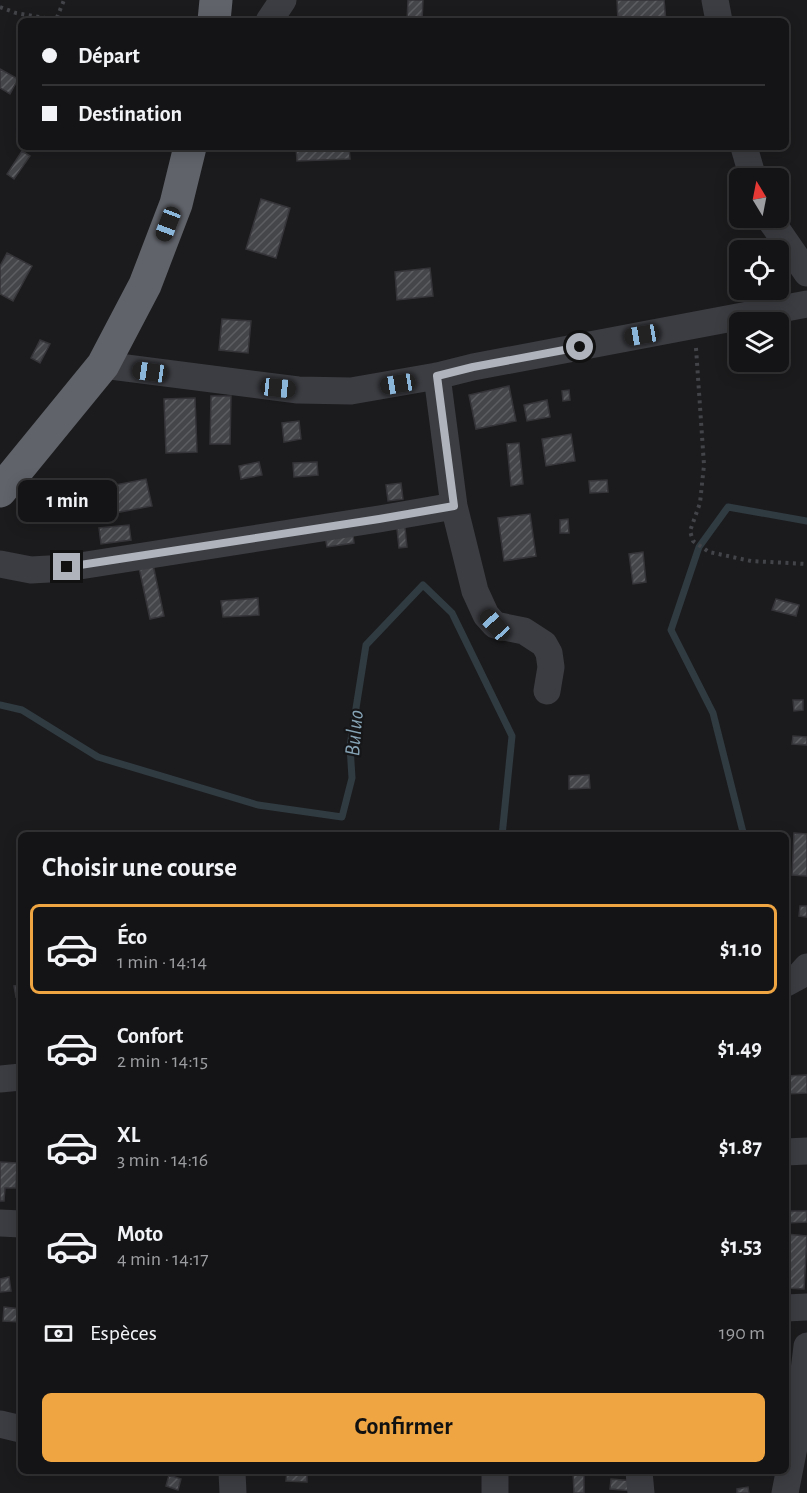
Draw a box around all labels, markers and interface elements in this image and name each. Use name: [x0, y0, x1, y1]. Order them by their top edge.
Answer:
text: Départ: [78, 45, 140, 67]
text: Destination: [78, 103, 182, 125]
north arrow: [729, 168, 789, 228]
map controls: [729, 168, 789, 372]
car: [153, 204, 183, 244]
button: locate: [729, 240, 789, 300]
button: layers: [729, 312, 789, 372]
car: [623, 323, 661, 347]
route start: [566, 333, 593, 360]
car: [131, 361, 169, 383]
car: [379, 372, 417, 396]
car: [259, 377, 297, 399]
callout: 1 min: [17, 480, 116, 522]
text: 1 min: [46, 491, 89, 511]
route end: [53, 553, 80, 580]
car: [476, 606, 514, 644]
water label: Buluo: [341, 709, 367, 757]
text: Choisir une course: [42, 854, 237, 881]
icon: car: [45, 922, 99, 976]
text: Éco: [117, 926, 147, 948]
text: $1.10: [720, 938, 762, 960]
text: 1 min · 14:14: [117, 952, 207, 972]
icon: car: [45, 1021, 99, 1075]
text: Confort: [117, 1025, 183, 1047]
text: $1.49: [717, 1037, 762, 1059]
text: 2 min · 14:15: [117, 1051, 208, 1071]
icon: car: [45, 1120, 99, 1174]
text: XL: [117, 1124, 140, 1146]
text: $1.87: [719, 1136, 762, 1158]
text: 3 min · 14:16: [117, 1150, 208, 1170]
icon: car: [45, 1219, 99, 1273]
text: Moto: [117, 1223, 163, 1245]
text: $1.53: [720, 1235, 762, 1257]
text: 4 min · 14:17: [117, 1249, 209, 1269]
icon: cash: [42, 1317, 75, 1350]
text: Espèces: [90, 1322, 157, 1344]
text: 190 m: [719, 1323, 765, 1343]
button: Confirmer: [42, 1393, 765, 1462]

